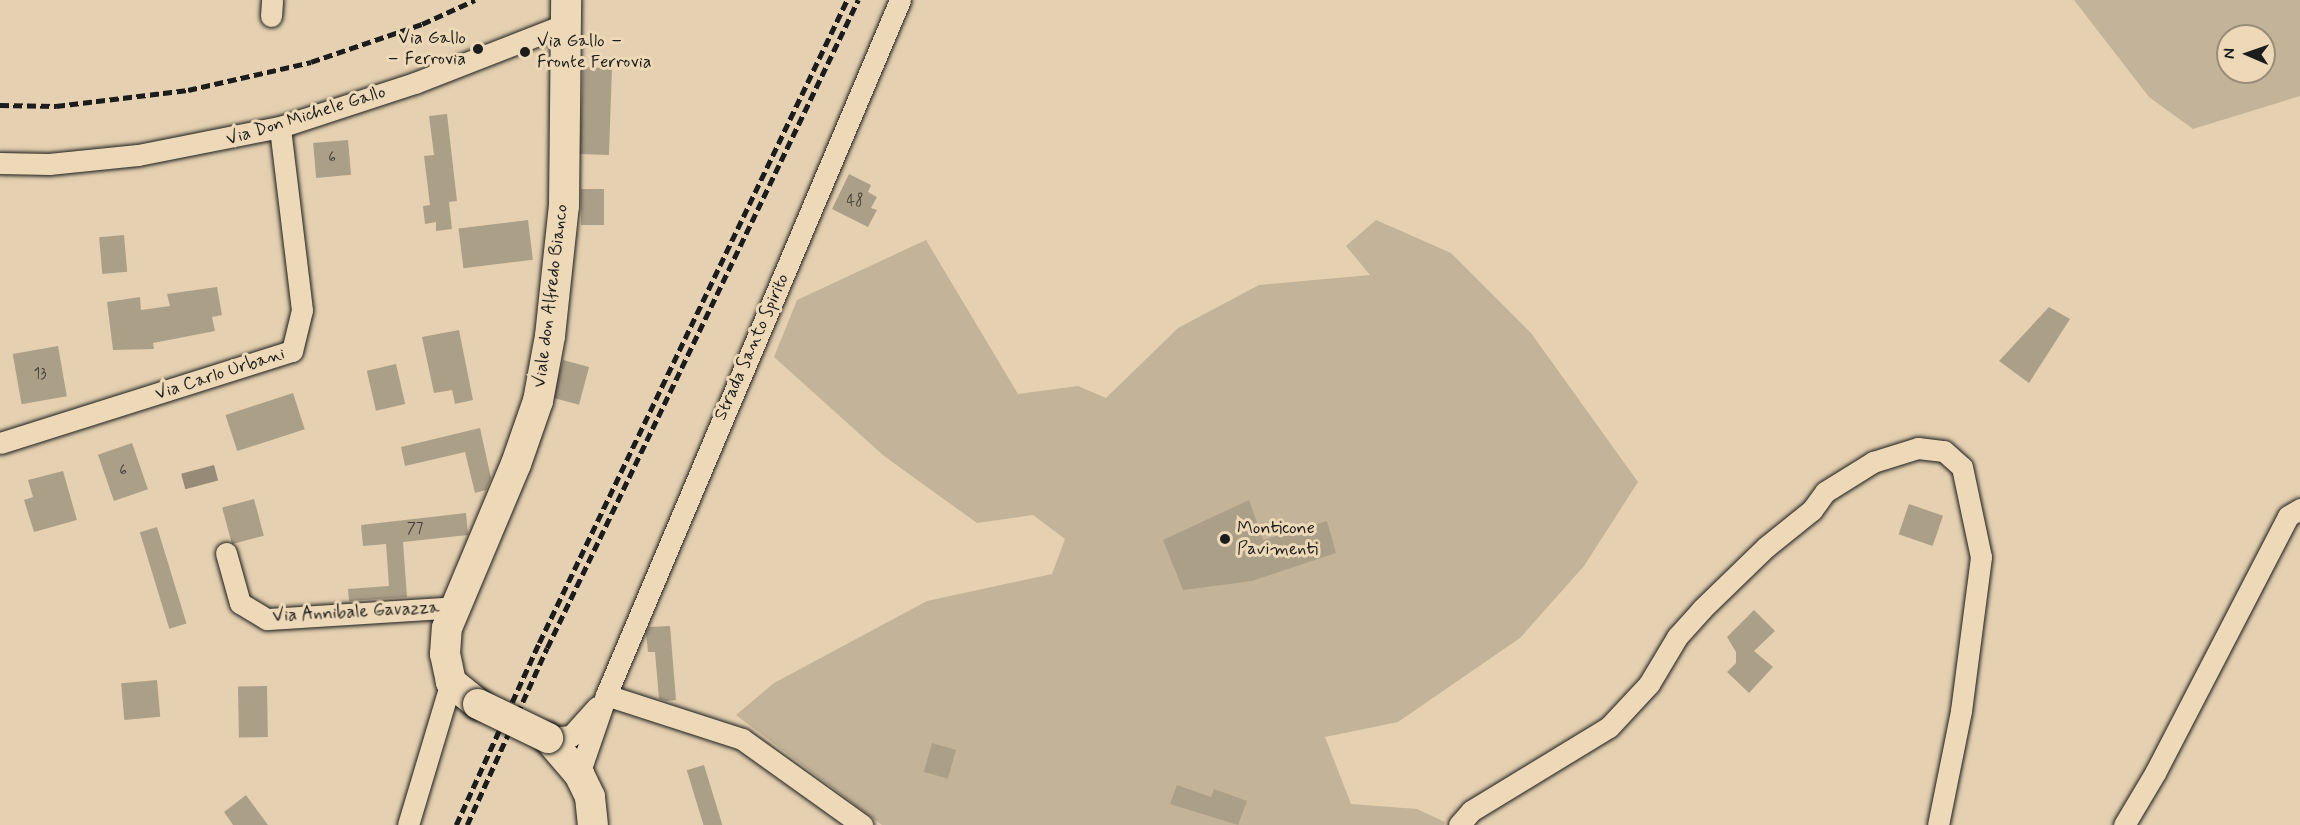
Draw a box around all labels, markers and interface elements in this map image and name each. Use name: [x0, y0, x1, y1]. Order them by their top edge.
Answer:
north arrow: [2216, 24, 2276, 84]
place label: Via Gallo – Ferrovia: [386, 28, 466, 70]
place label: Via Gallo – Fronte Ferrovia: [537, 31, 652, 74]
marker: Via Gallo – Ferrovia: [471, 42, 485, 56]
marker: Via Gallo – Fronte Ferrovia: [518, 45, 532, 59]
text: N: [2219, 48, 2240, 59]
street label: Via Don Michele Gallo: [224, 82, 388, 150]
house number: 6: [328, 150, 336, 168]
house number: 48: [847, 193, 863, 211]
street label: Viale don Alfredo Bianco: [529, 204, 573, 388]
street label: Strada Santo Spirito: [710, 271, 794, 423]
street label: Via Carlo Urbani: [154, 343, 286, 405]
house number: 13: [33, 366, 47, 384]
house number: 6: [119, 463, 127, 481]
place label: Monticone Pavimenti: [1237, 518, 1318, 560]
house number: 77: [407, 521, 423, 539]
marker: Monticone Pavimenti: [1218, 532, 1232, 546]
street label: Via Annibale Gavazza: [271, 597, 441, 627]

